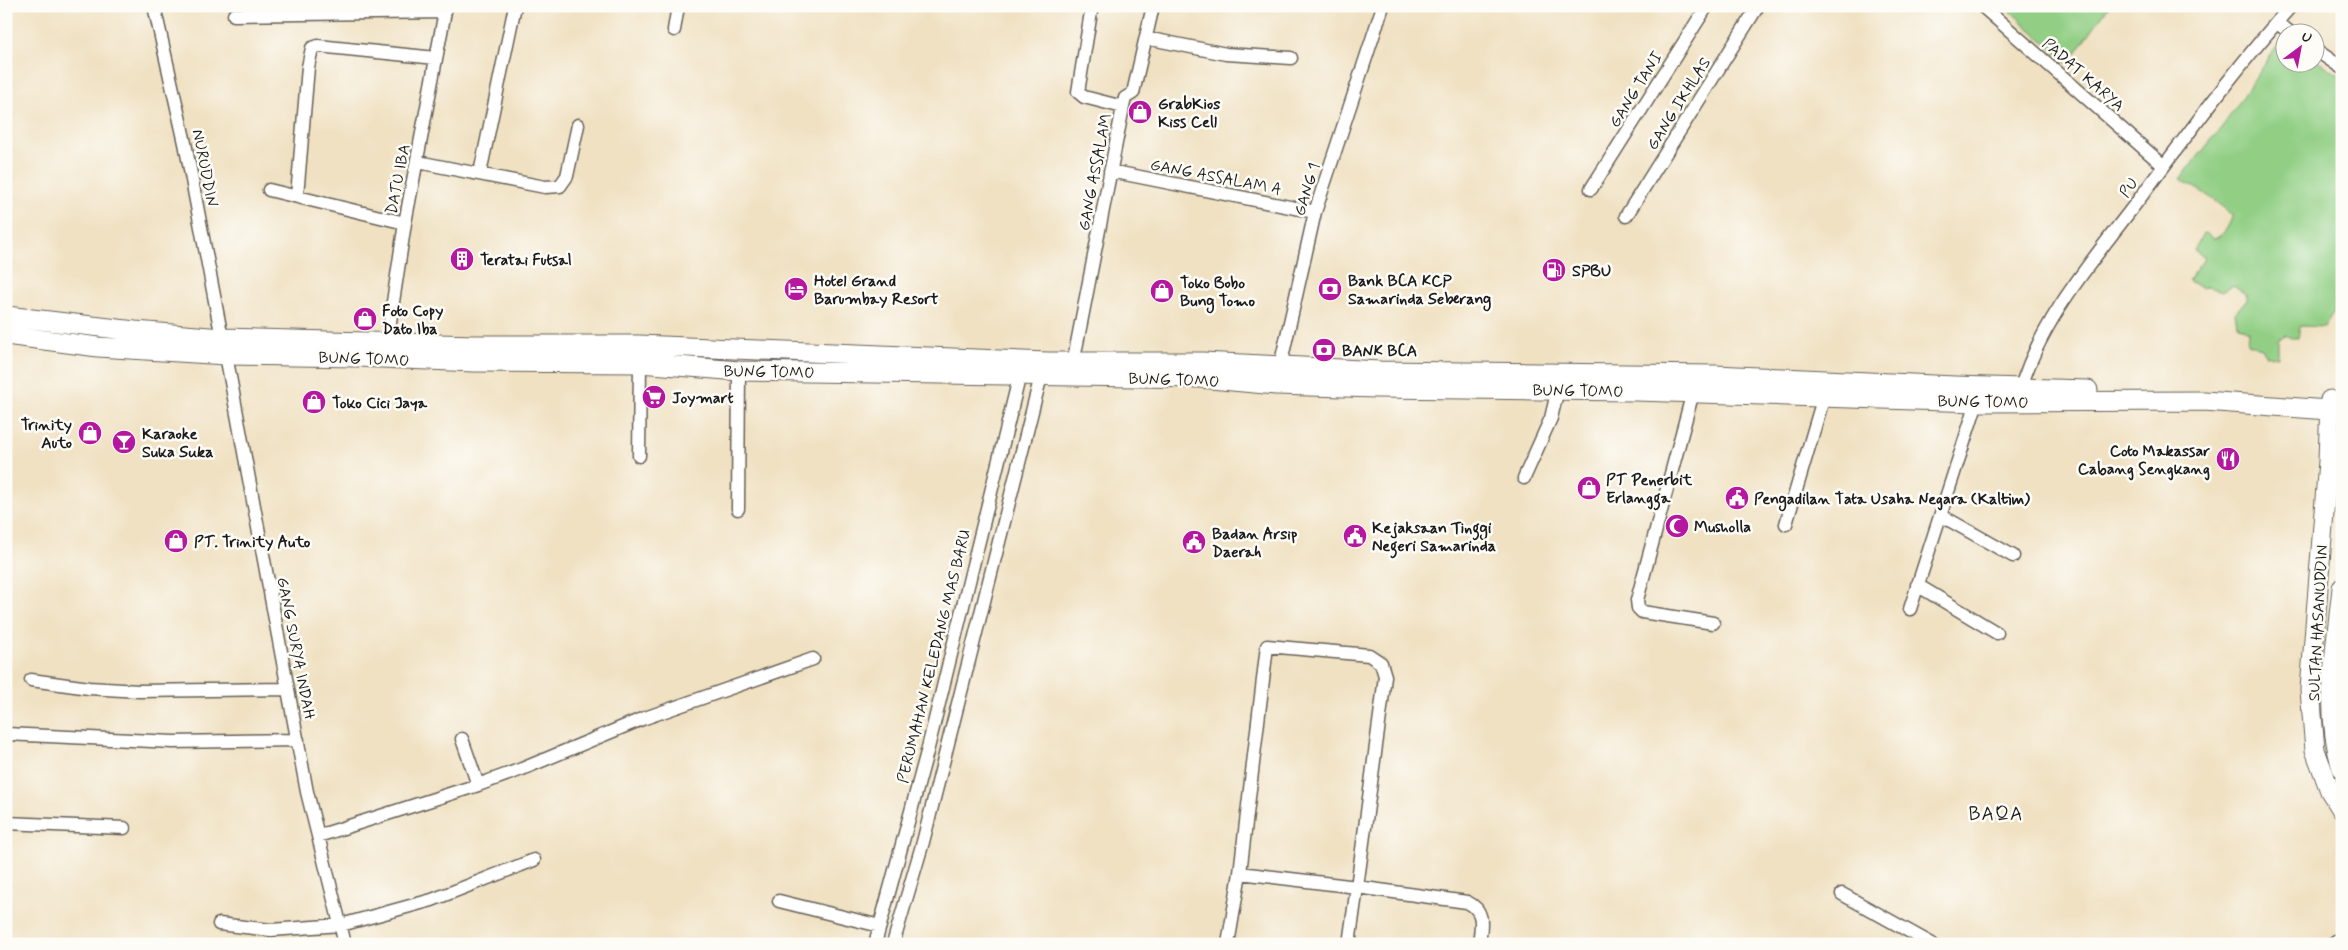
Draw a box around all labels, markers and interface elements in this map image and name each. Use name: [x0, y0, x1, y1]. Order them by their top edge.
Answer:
north arrow: [2276, 22, 2326, 72]
text: U: [2298, 28, 2315, 48]
street label: PADAT KARYA: [2038, 34, 2128, 117]
street label: GANG TANI: [1605, 48, 1668, 132]
street label: GANG IKHLAS: [1642, 53, 1716, 154]
place label: GrabKios Kiss Cell: [1158, 94, 1220, 133]
shop icon: GrabKios Kiss Cell: [1127, 99, 1153, 125]
street label: GANG ASSALAM: [1074, 112, 1117, 233]
street label: NURUDDIN: [187, 128, 222, 209]
street label: DATU IBA: [381, 142, 416, 216]
street label: GANG ASSALAM A: [1148, 154, 1283, 201]
street label: GANG 1: [1289, 160, 1325, 219]
street label: PU: [2115, 174, 2144, 202]
building icon: Teratai Futsal: [449, 246, 475, 272]
place label: Teratai Futsal: [480, 250, 572, 271]
fuel station icon: SPBU: [1541, 257, 1567, 283]
place label: SPBU: [1572, 261, 1611, 282]
place label: Hotel Grand Barumbay Resort: [814, 271, 939, 310]
place label: Bank BCA KCP Samarinda Seberang: [1348, 271, 1491, 312]
place label: Toko Bobo Bung Tomo: [1180, 273, 1256, 314]
hotel icon: Hotel Grand Barumbay Resort: [783, 276, 809, 302]
bank icon: Bank BCA KCP Samarinda Seberang: [1317, 276, 1343, 302]
shop icon: Toko Bobo Bung Tomo: [1149, 278, 1175, 304]
place label: Foto Copy Dato Iba: [382, 301, 443, 340]
shop icon: Foto Copy Dato Iba: [352, 306, 378, 332]
bank icon: BANK BCA: [1311, 337, 1337, 363]
place label: BANK BCA: [1342, 341, 1417, 362]
street label: BUNG TOMO: [318, 347, 410, 372]
street label: BUNG TOMO: [723, 361, 815, 384]
street label: BUNG TOMO: [1128, 368, 1220, 393]
street label: BUNG TOMO: [1532, 380, 1624, 403]
supermarket icon: Joymart: [641, 384, 667, 410]
place label: Joymart: [672, 388, 733, 409]
shop icon: Toko Cici Jaya: [301, 389, 327, 415]
street label: BUNG TOMO: [1937, 391, 2029, 414]
place label: Toko Cici Jaya: [332, 393, 428, 414]
place label: Trinity Auto: [21, 415, 72, 454]
shop icon: Trinity Auto: [77, 420, 103, 446]
place label: Karaoke Suka Suka: [142, 424, 213, 463]
bar icon: Karaoke Suka Suka: [111, 429, 137, 455]
place label: Coto Makassar Cabang Sengkang: [2078, 441, 2210, 481]
restaurant icon: Coto Makassar Cabang Sengkang: [2215, 446, 2241, 472]
place label: PT Penerbit Erlangga: [1606, 470, 1693, 511]
shop icon: PT Penerbit Erlangga: [1576, 475, 1602, 501]
public building icon: Pengadilan Tata Usaha Negara (Kaltim): [1724, 485, 1750, 511]
place label: Pengadilan Tata Usaha Negara (Kaltim): [1754, 489, 2030, 512]
mosque icon: Musholla: [1664, 513, 1690, 539]
place label: Musholla: [1694, 517, 1751, 538]
place label: Kejaksaan Tinggi Negeri Samarinda: [1372, 518, 1496, 559]
public building icon: Kejaksaan Tinggi Negeri Samarinda: [1342, 523, 1368, 549]
place label: Badan Arsip Daerah: [1212, 524, 1298, 563]
street label: PERUMAHAN KELEDANG MAS BARU: [893, 527, 976, 785]
shop icon: PT. Trinity Auto: [163, 528, 189, 554]
public building icon: Badan Arsip Daerah: [1181, 529, 1207, 555]
place label: PT. Trinity Auto: [194, 532, 311, 553]
street label: SULTAN HASANUDDIN: [2304, 544, 2333, 702]
street label: GANG SURYA INDAH: [271, 575, 320, 722]
district label: BAQA: [1969, 802, 2023, 827]

